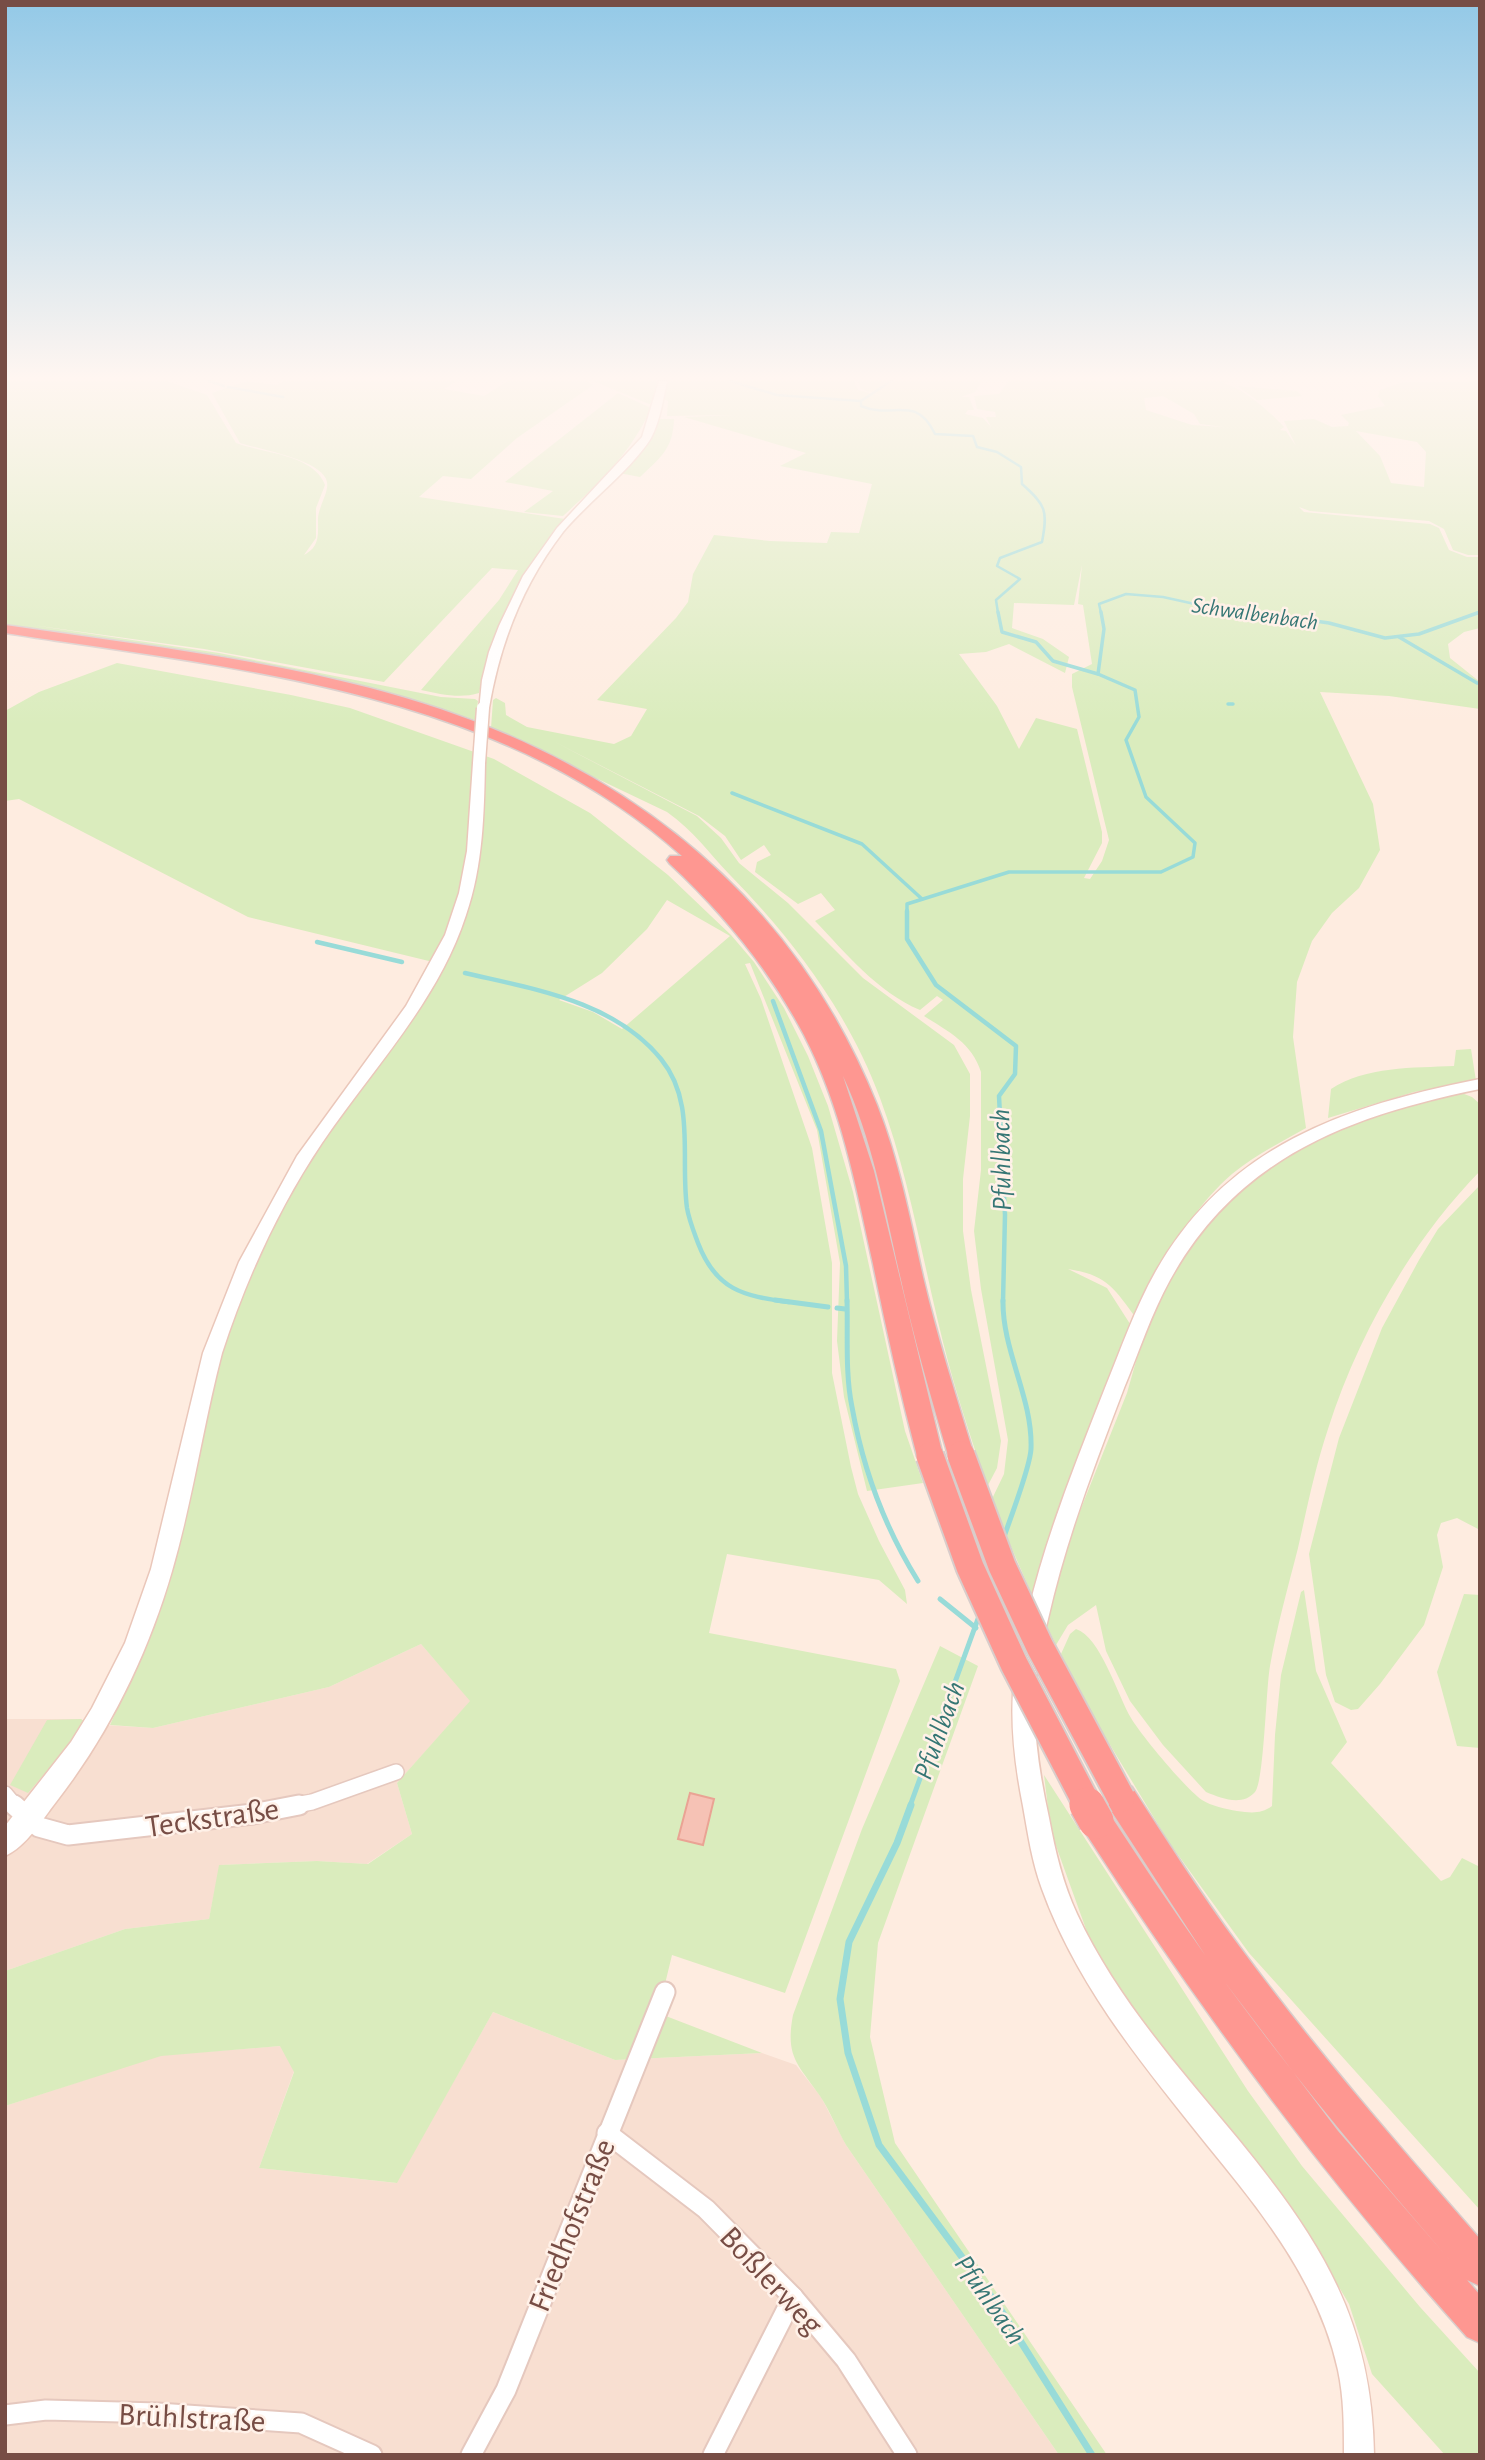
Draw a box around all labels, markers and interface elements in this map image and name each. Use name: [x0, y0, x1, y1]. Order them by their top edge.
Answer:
water label: Schwalbenbach: [1190, 594, 1320, 635]
water label: Pfuhlbach: [987, 1109, 1017, 1211]
water label: Pfuhlbach: [909, 1678, 971, 1783]
street label: Teckstraße: [143, 1793, 281, 1843]
street label: Friedhofstraße: [523, 2135, 621, 2316]
street label: Boßlerweg: [714, 2221, 829, 2341]
water label: Pfuhlbach: [949, 2250, 1030, 2350]
street label: Brühlstraße: [118, 2398, 266, 2438]

